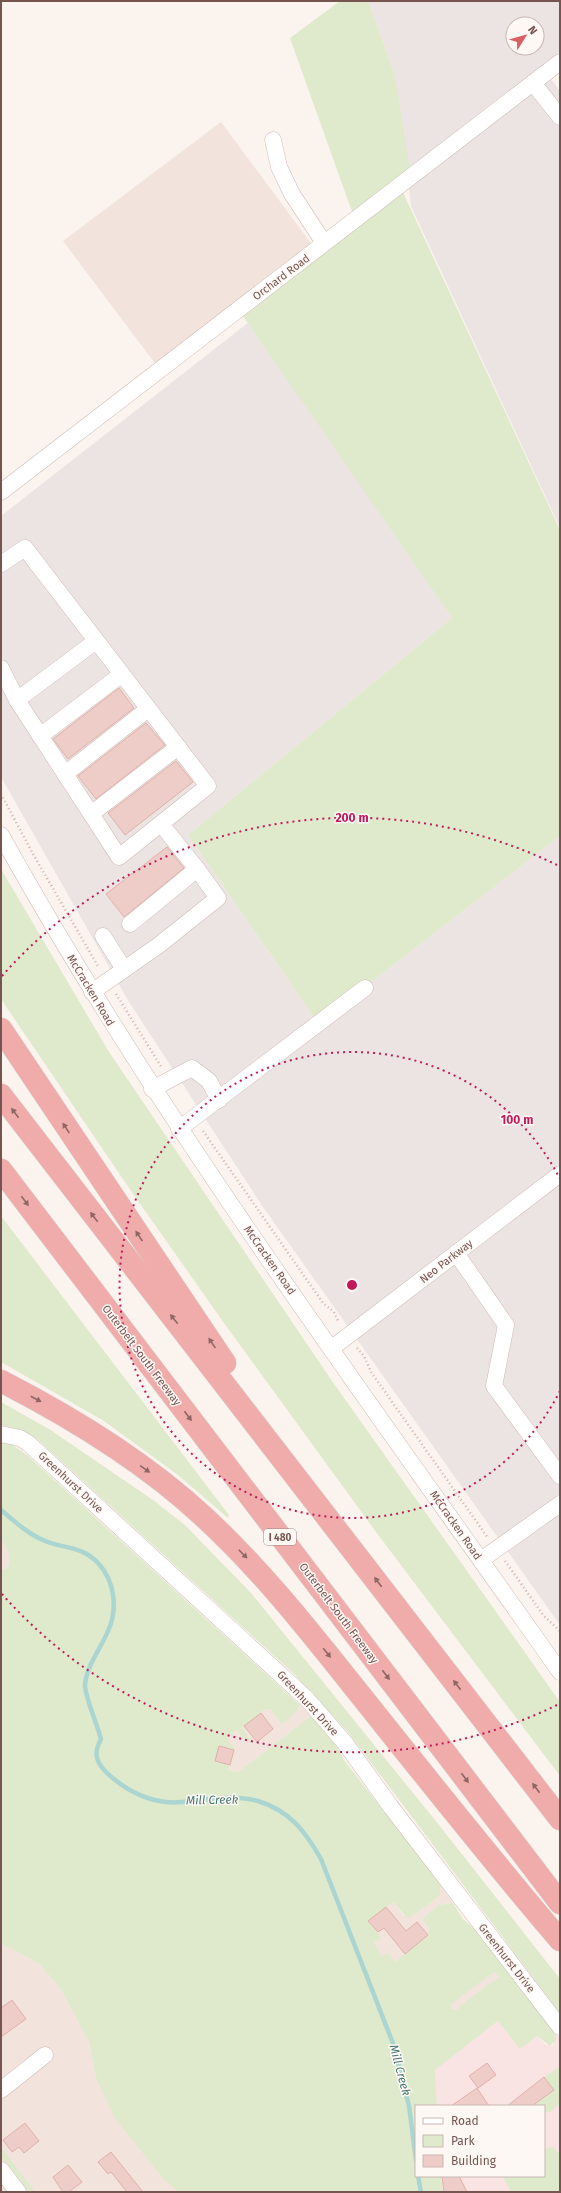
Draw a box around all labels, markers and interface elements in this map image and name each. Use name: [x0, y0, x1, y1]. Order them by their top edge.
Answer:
north arrow: [505, 16, 545, 56]
text: N: [525, 23, 540, 37]
street label: Orchard Road: [250, 252, 312, 303]
text: 200 m: [335, 811, 369, 825]
street label: McCracken Road: [64, 952, 117, 1028]
one-way arrow: [11, 1108, 19, 1119]
text: 100 m: [501, 1113, 533, 1127]
one-way arrow: [62, 1123, 70, 1133]
one-way arrow: [20, 1196, 29, 1207]
one-way arrow: [90, 1211, 98, 1222]
street label: McCracken Road: [241, 1223, 298, 1297]
one-way arrow: [135, 1231, 143, 1241]
street label: Neo Parkway: [417, 1236, 476, 1286]
centre of rings: [345, 1278, 359, 1292]
street label: Outerbelt South Freeway: [99, 1302, 184, 1409]
one-way arrow: [169, 1314, 178, 1325]
one-way arrow: [208, 1338, 216, 1349]
one-way arrow: [30, 1396, 41, 1402]
one-way arrow: [184, 1410, 193, 1421]
street label: Greenhurst Drive: [35, 1449, 106, 1516]
one-way arrow: [140, 1465, 150, 1473]
street label: McCracken Road: [427, 1488, 484, 1562]
road number: I 480: [264, 1529, 296, 1545]
one-way arrow: [238, 1549, 248, 1559]
street label: Outerbelt South Freeway: [296, 1560, 381, 1667]
one-way arrow: [374, 1576, 382, 1587]
one-way arrow: [323, 1648, 331, 1659]
street label: Greenhurst Drive: [274, 1668, 341, 1739]
one-way arrow: [382, 1670, 390, 1680]
one-way arrow: [453, 1680, 461, 1690]
one-way arrow: [461, 1773, 469, 1784]
one-way arrow: [532, 1783, 541, 1794]
water label: Mill Creek: [186, 1793, 239, 1807]
street label: Greenhurst Drive: [476, 1921, 538, 1995]
water label: Mill Creek: [386, 2043, 414, 2097]
legend: [415, 2105, 545, 2177]
text: Road: [451, 2114, 479, 2128]
text: Park: [451, 2134, 475, 2148]
text: Building: [451, 2154, 497, 2168]

